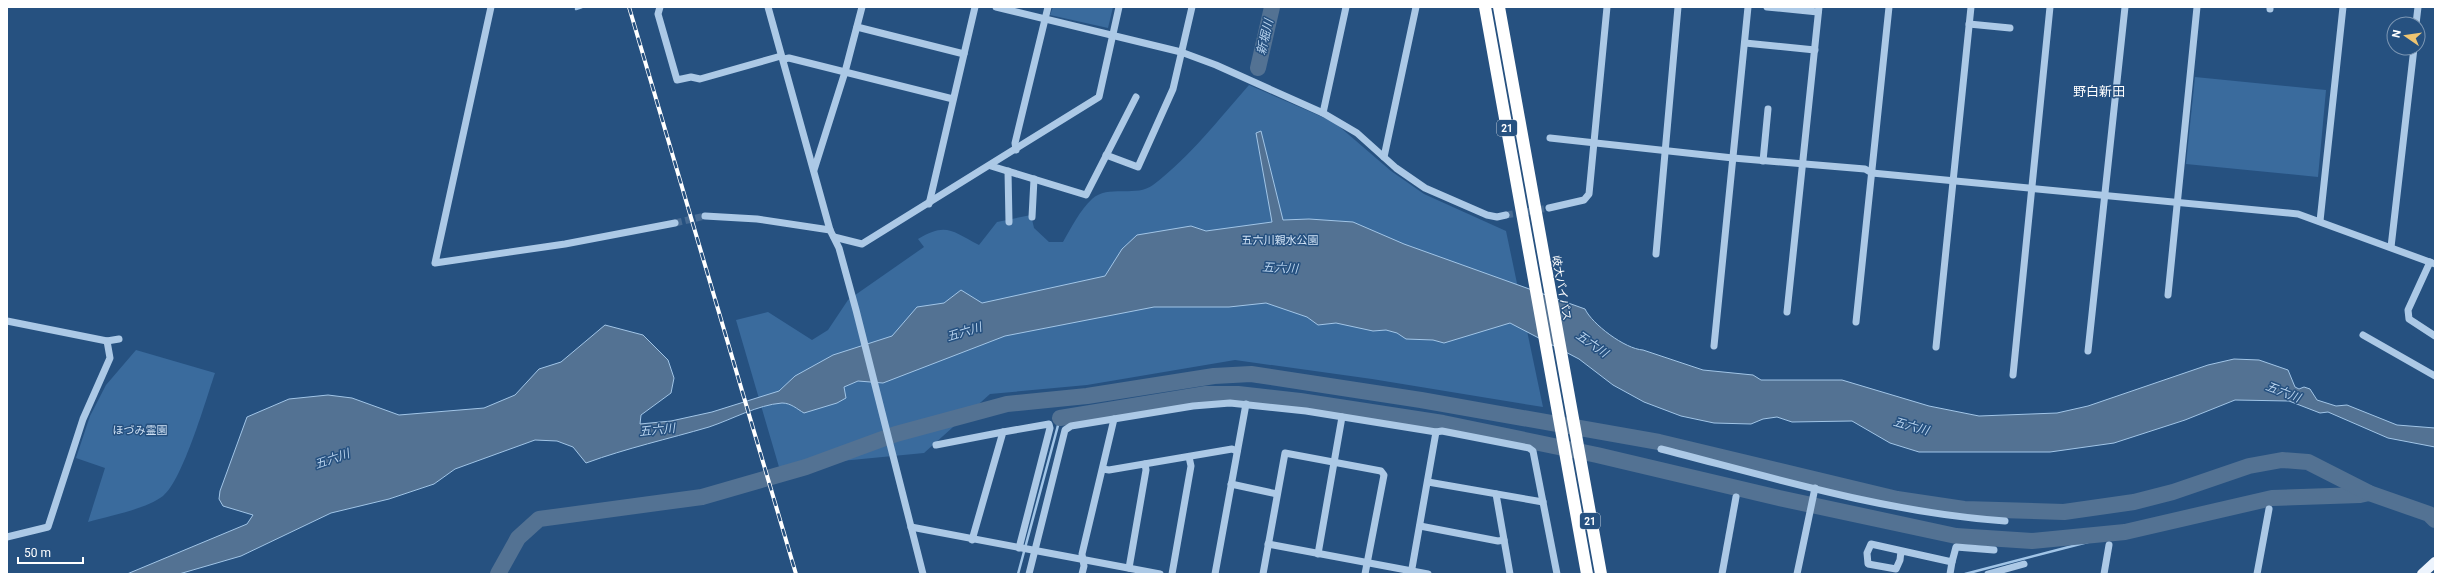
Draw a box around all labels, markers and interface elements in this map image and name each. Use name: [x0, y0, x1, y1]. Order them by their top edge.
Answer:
water label: 新堀川: [1254, 16, 1276, 56]
north arrow: [2386, 16, 2426, 56]
text: N: [2390, 28, 2404, 39]
district label: 野白新田: [2073, 84, 2125, 99]
road number: 21: [1497, 120, 1517, 136]
park label: 五六川親水公園: [1242, 234, 1319, 247]
street label: 岐大バイパス: [1549, 255, 1574, 322]
water label: 五六川: [1262, 260, 1300, 276]
water label: 五六川: [945, 319, 985, 344]
water label: 五六川: [1573, 328, 1612, 361]
water label: 五六川: [2264, 379, 2304, 406]
water label: 五六川: [1892, 414, 1932, 438]
water label: 五六川: [638, 421, 678, 439]
park label: ほづみ霊園: [113, 424, 168, 437]
water label: 五六川: [313, 446, 353, 471]
road number: 21: [1580, 513, 1600, 529]
scale bar: [18, 539, 83, 565]
text: 50 m: [24, 546, 51, 560]

